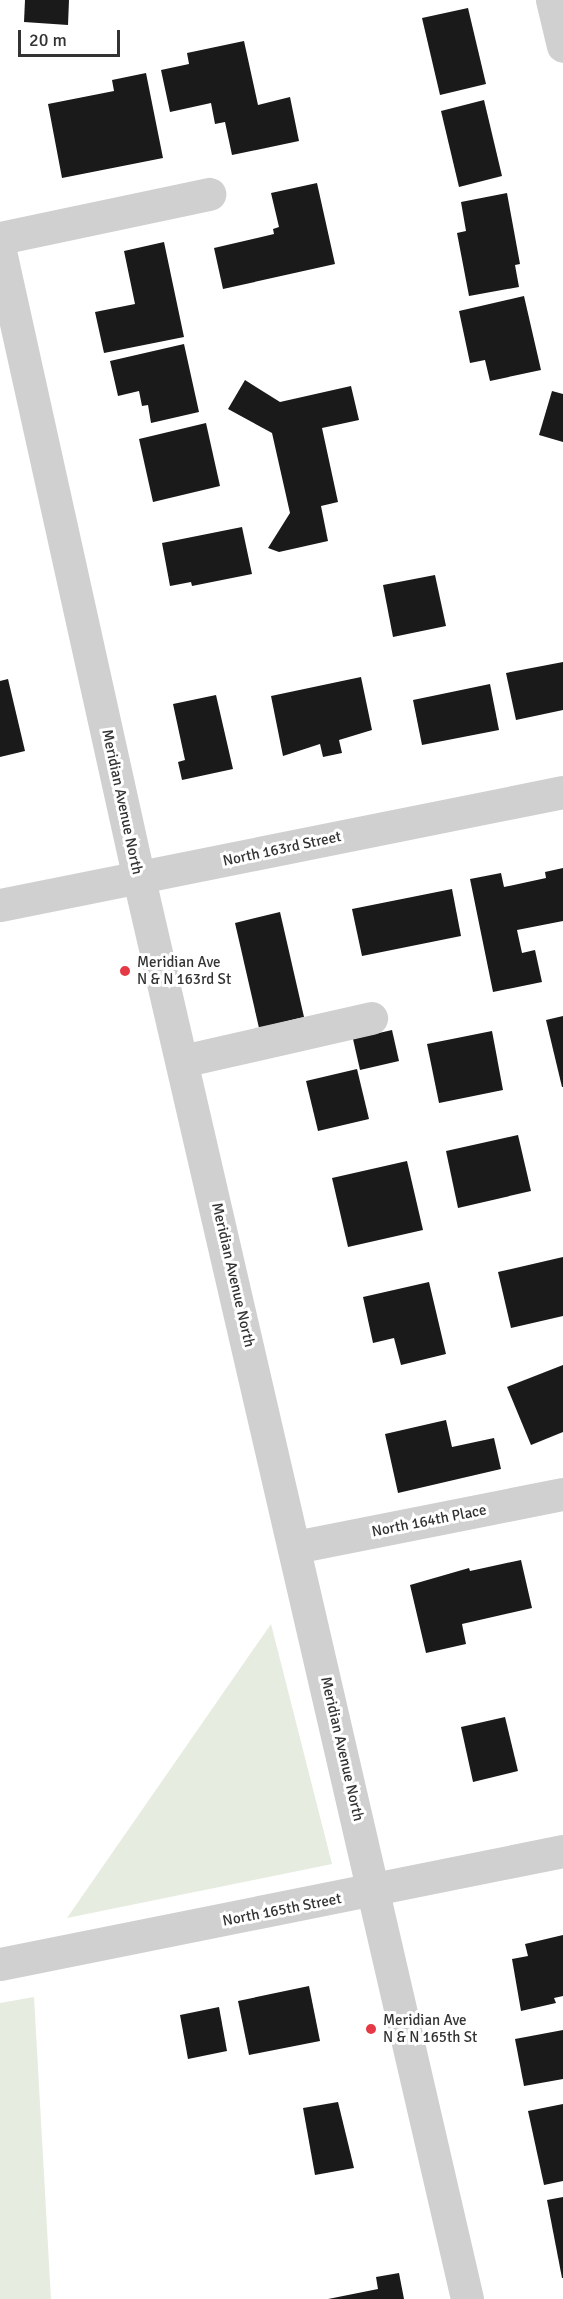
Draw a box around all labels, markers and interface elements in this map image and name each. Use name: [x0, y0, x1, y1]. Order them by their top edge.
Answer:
scale bar: [21, 18, 123, 56]
text: 20 m: [29, 29, 67, 51]
street label: Meridian Avenue North: [98, 728, 146, 876]
street label: North 163rd Street: [221, 828, 343, 870]
place label: Meridian Ave N & N 163rd St: [137, 953, 231, 988]
marker: Meridian Ave N & N 163rd St: [118, 964, 132, 978]
street label: Meridian Avenue North: [208, 1201, 258, 1349]
street label: North 164th Place: [370, 1501, 488, 1541]
street label: Meridian Avenue North: [317, 1675, 367, 1823]
street label: North 165th Street: [221, 1890, 343, 1930]
place label: Meridian Ave N & N 165th St: [383, 2011, 477, 2046]
marker: Meridian Ave N & N 165th St: [364, 2022, 378, 2036]

